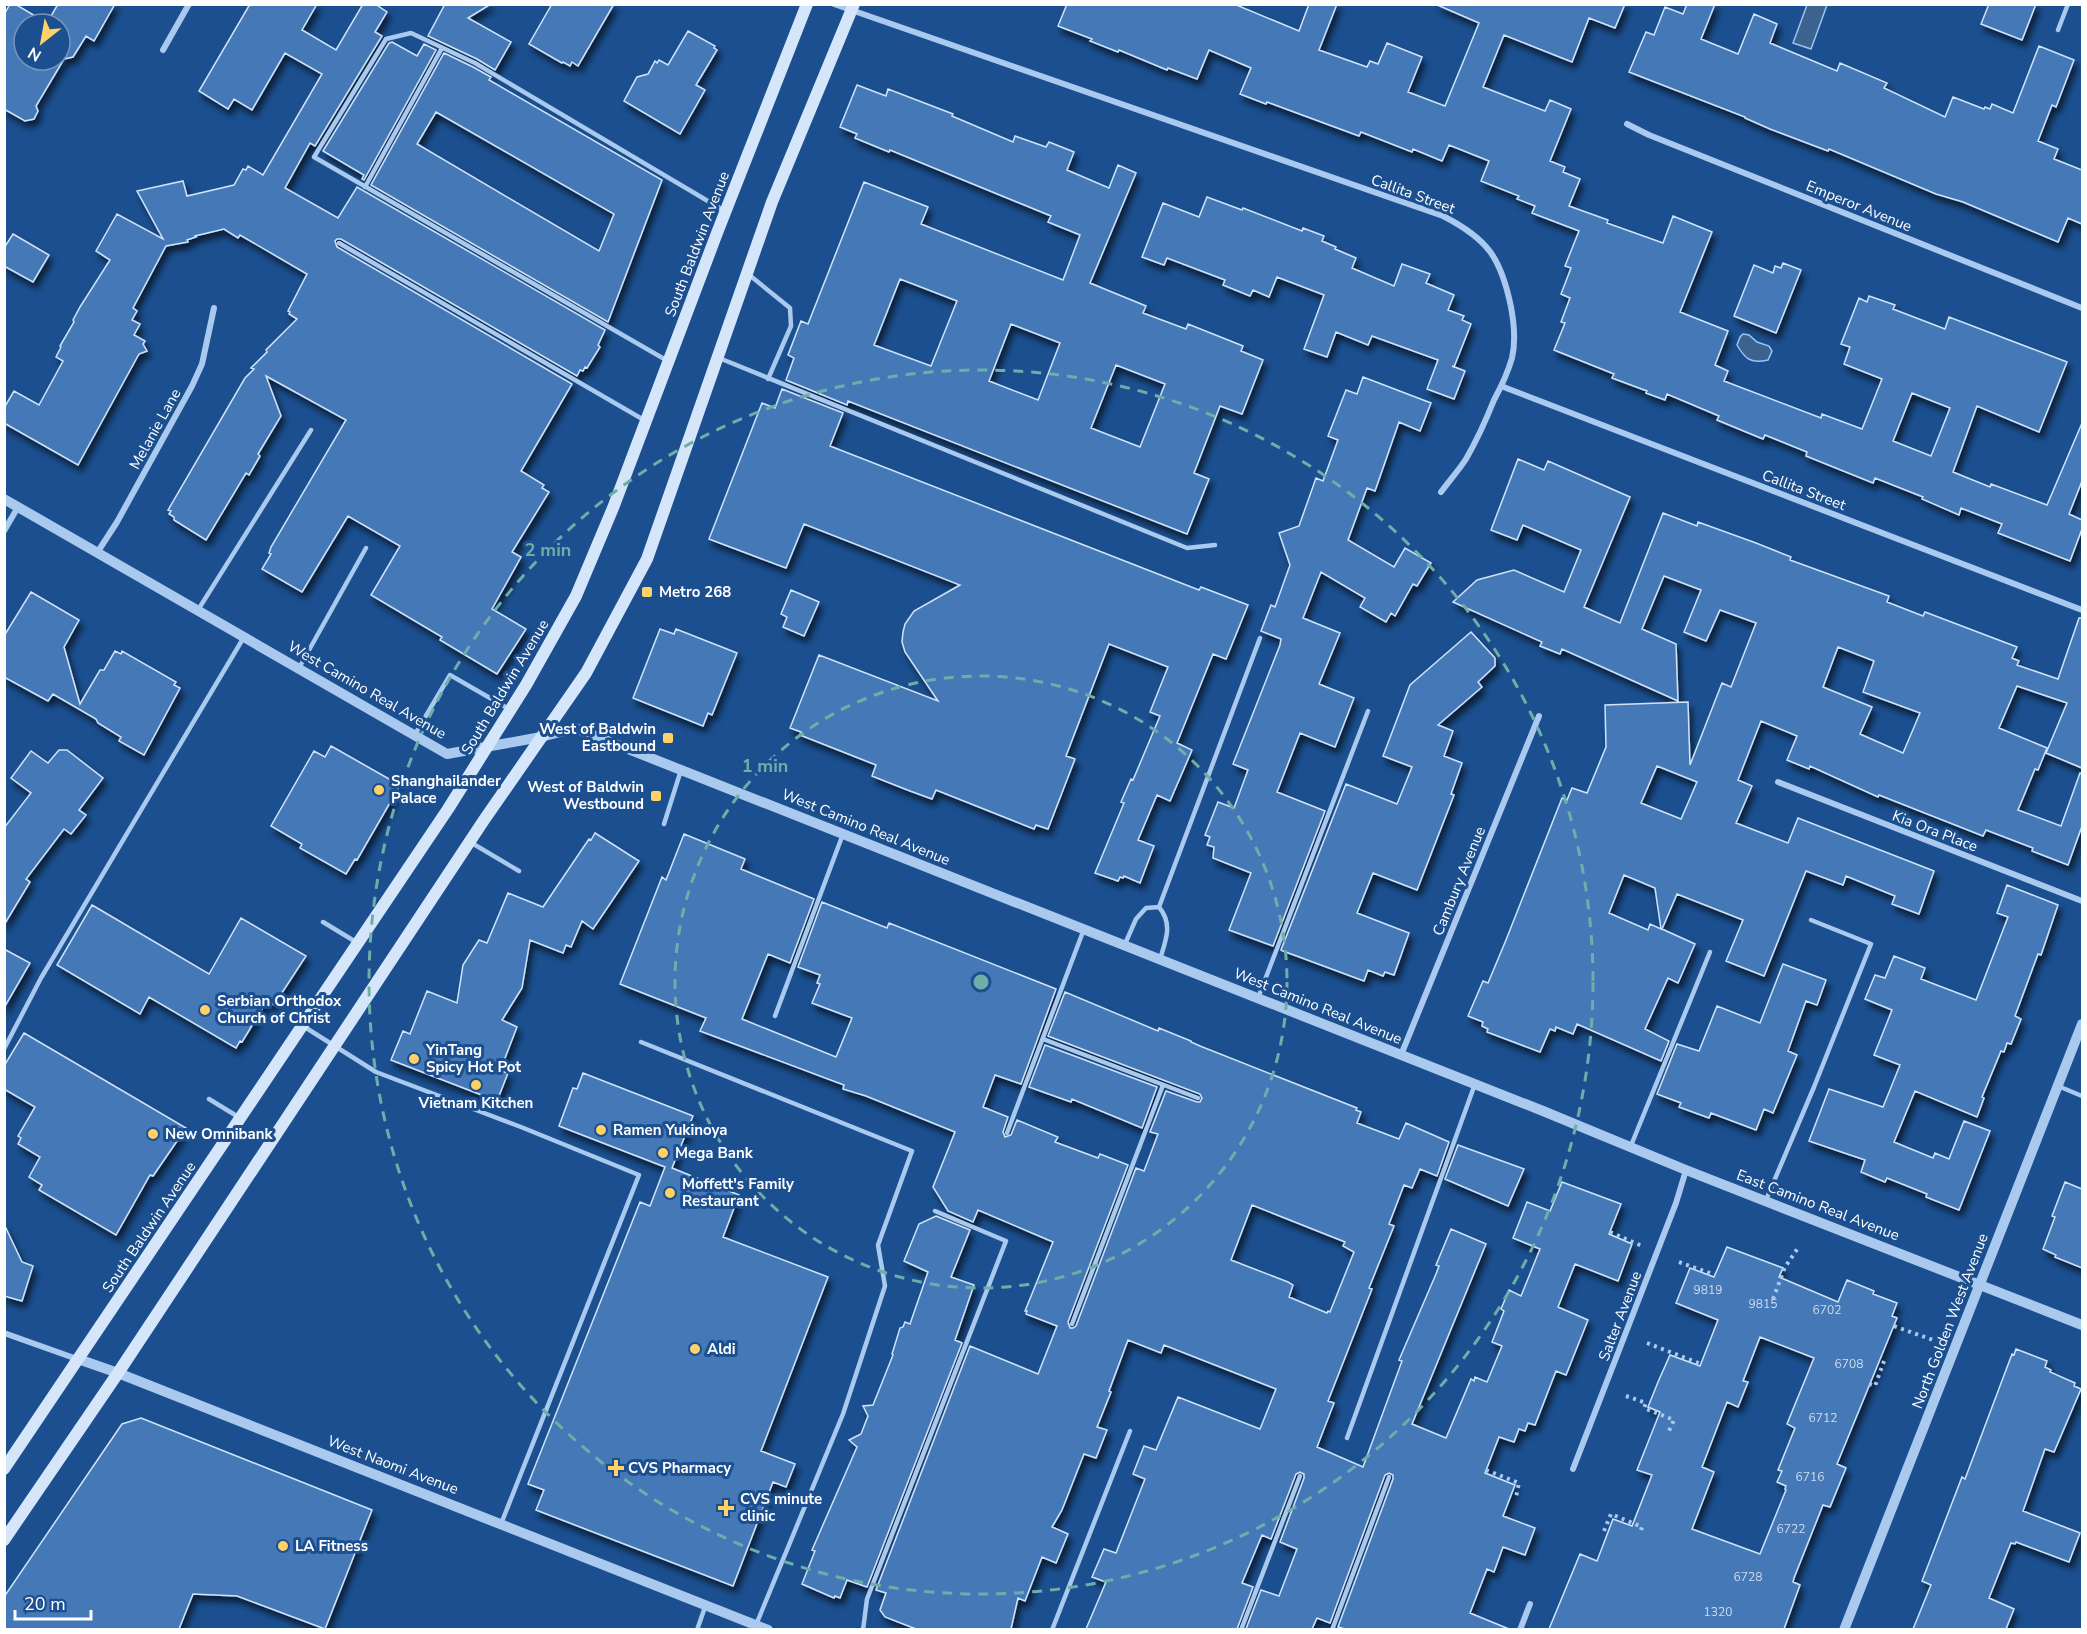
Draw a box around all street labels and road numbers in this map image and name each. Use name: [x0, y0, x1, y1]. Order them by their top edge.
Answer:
street label: South Baldwin Avenue: [660, 168, 734, 320]
street label: Callita Street: [1368, 170, 1459, 219]
street label: Emperor Avenue: [1803, 176, 1915, 236]
street label: Melanie Lane: [125, 385, 185, 473]
street label: Callita Street: [1759, 465, 1849, 515]
street label: South Baldwin Avenue: [457, 616, 553, 758]
street label: West Camino Real Avenue: [284, 636, 450, 744]
street label: West Camino Real Avenue: [779, 784, 953, 870]
street label: Kia Ora Place: [1889, 806, 1981, 856]
street label: Cambury Avenue: [1428, 823, 1490, 939]
street label: West Camino Real Avenue: [1231, 963, 1405, 1049]
street label: South Baldwin Avenue: [98, 1157, 200, 1297]
street label: East Camino Real Avenue: [1734, 1165, 1902, 1245]
street label: North Golden West Avenue: [1907, 1230, 1993, 1412]
street label: Salter Avenue: [1594, 1268, 1646, 1364]
street label: West Naomi Avenue: [325, 1431, 461, 1499]

